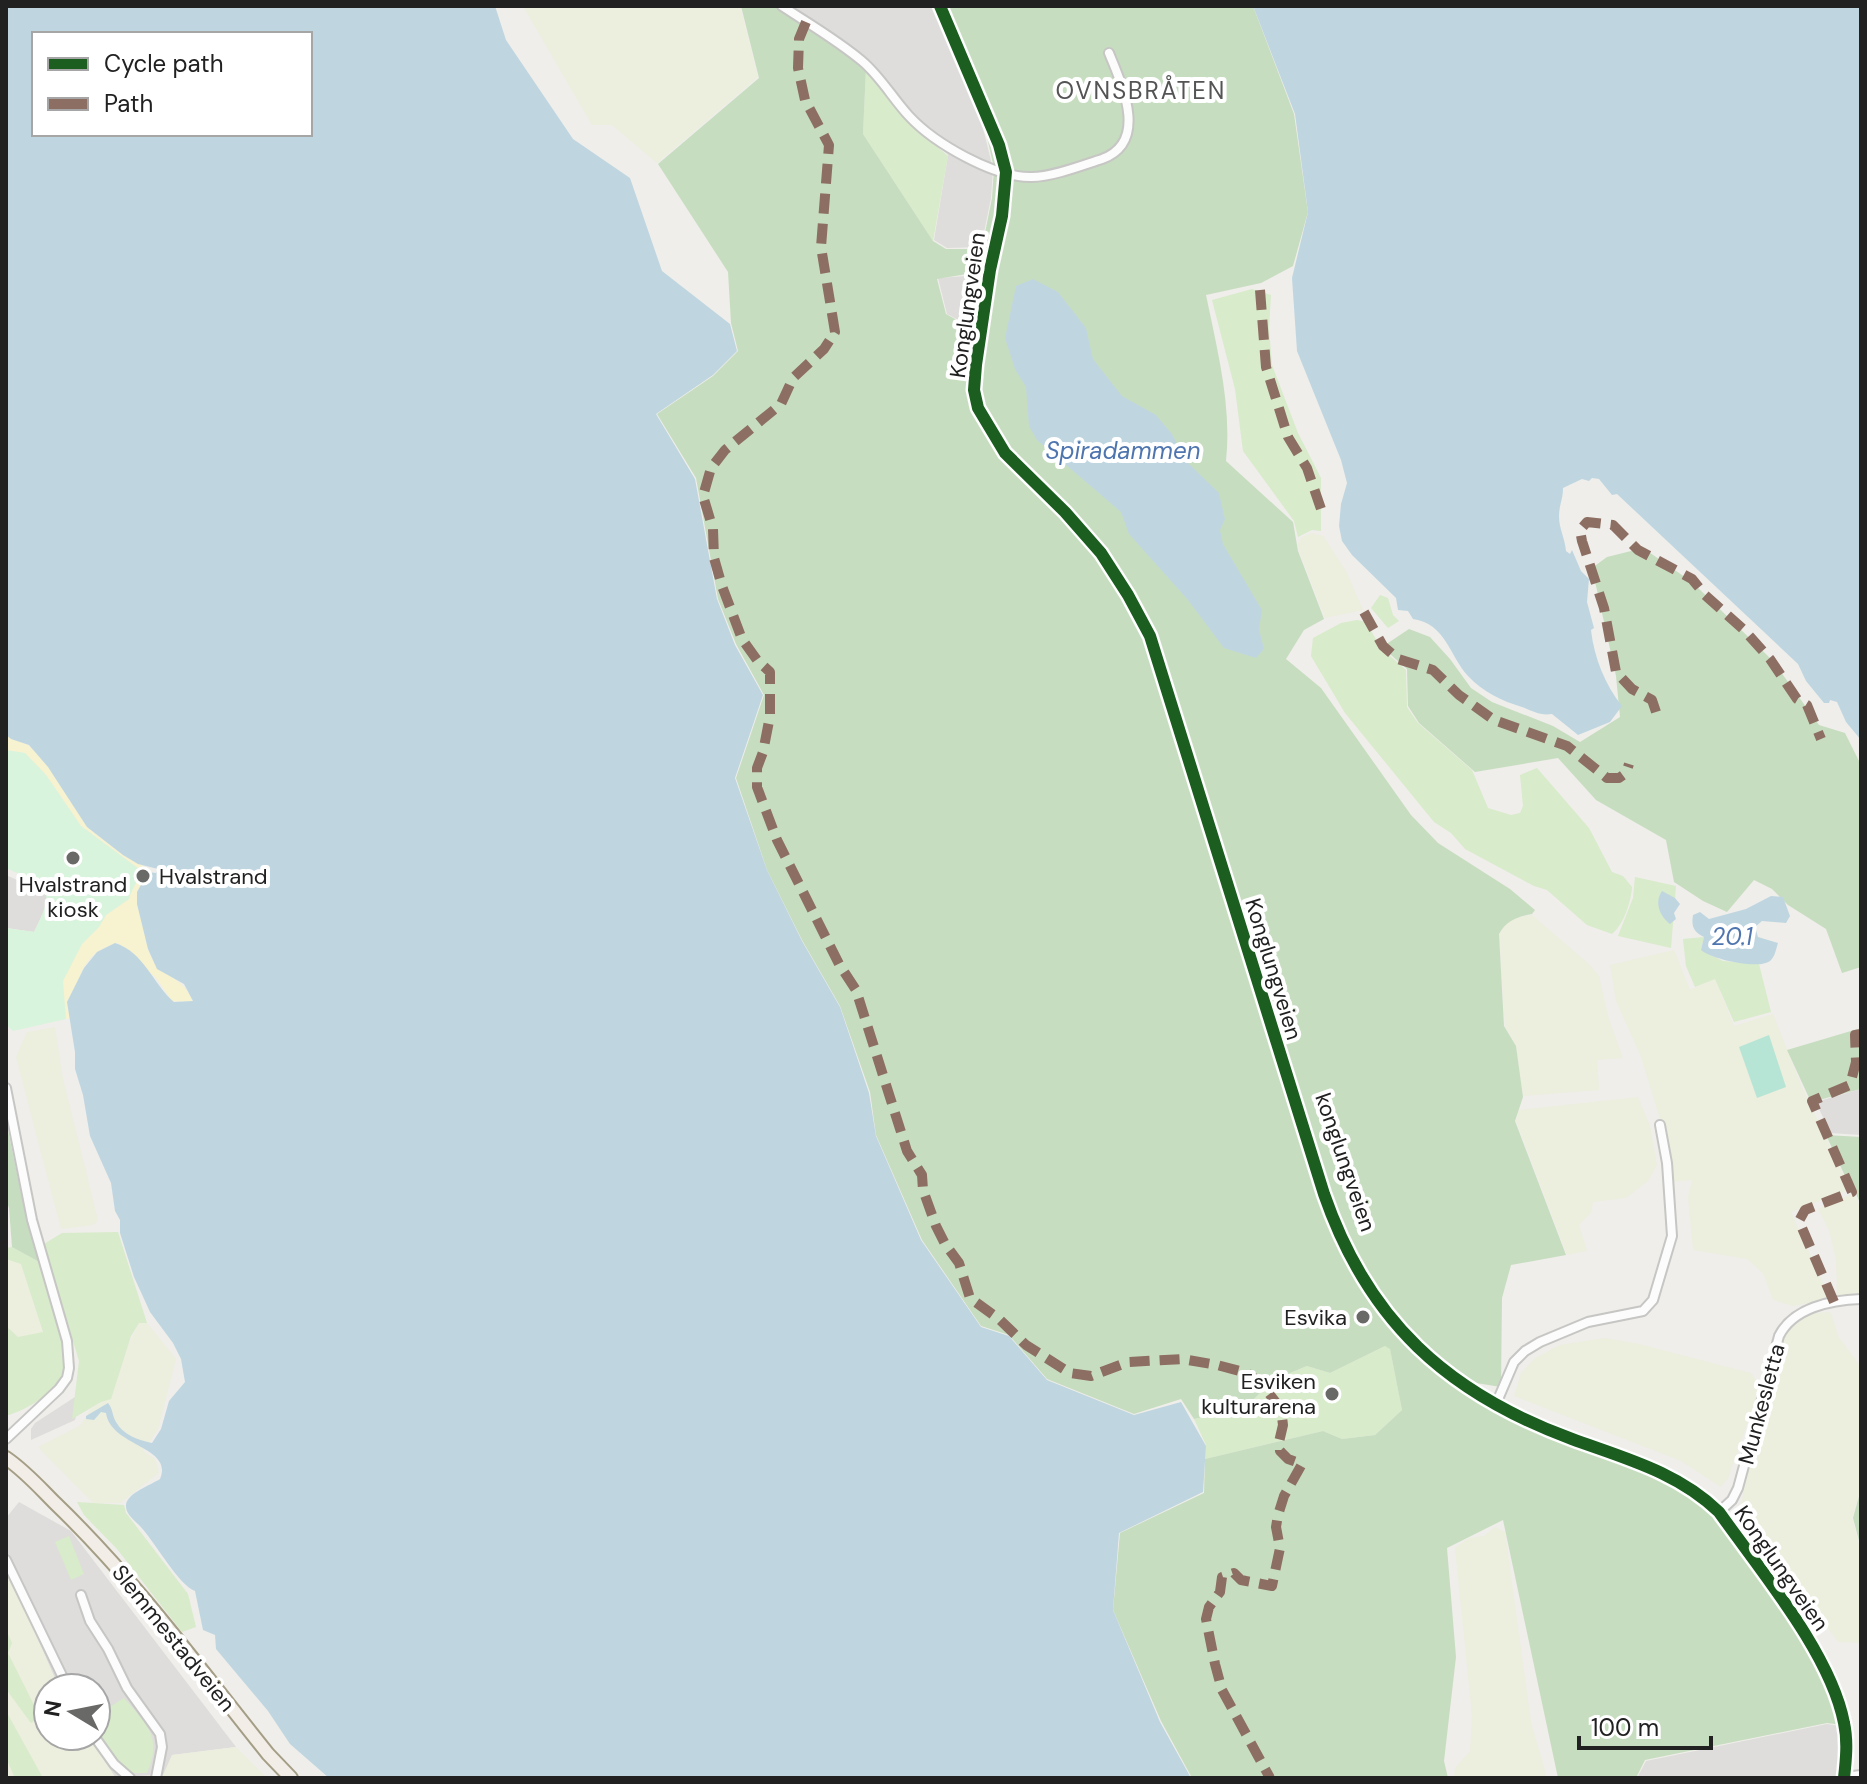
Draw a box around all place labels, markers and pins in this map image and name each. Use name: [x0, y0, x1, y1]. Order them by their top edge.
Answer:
marker: Hvalstrand kiosk: [64, 849, 82, 867]
place label: Hvalstrand: [159, 862, 268, 891]
marker: Hvalstrand: [134, 867, 152, 885]
place label: Hvalstrand kiosk: [19, 870, 127, 924]
place label: Esvika: [1284, 1303, 1347, 1332]
marker: Esvika: [1354, 1308, 1372, 1326]
place label: Esviken kulturarena: [1201, 1367, 1316, 1421]
marker: Esviken kulturarena: [1323, 1385, 1341, 1403]

